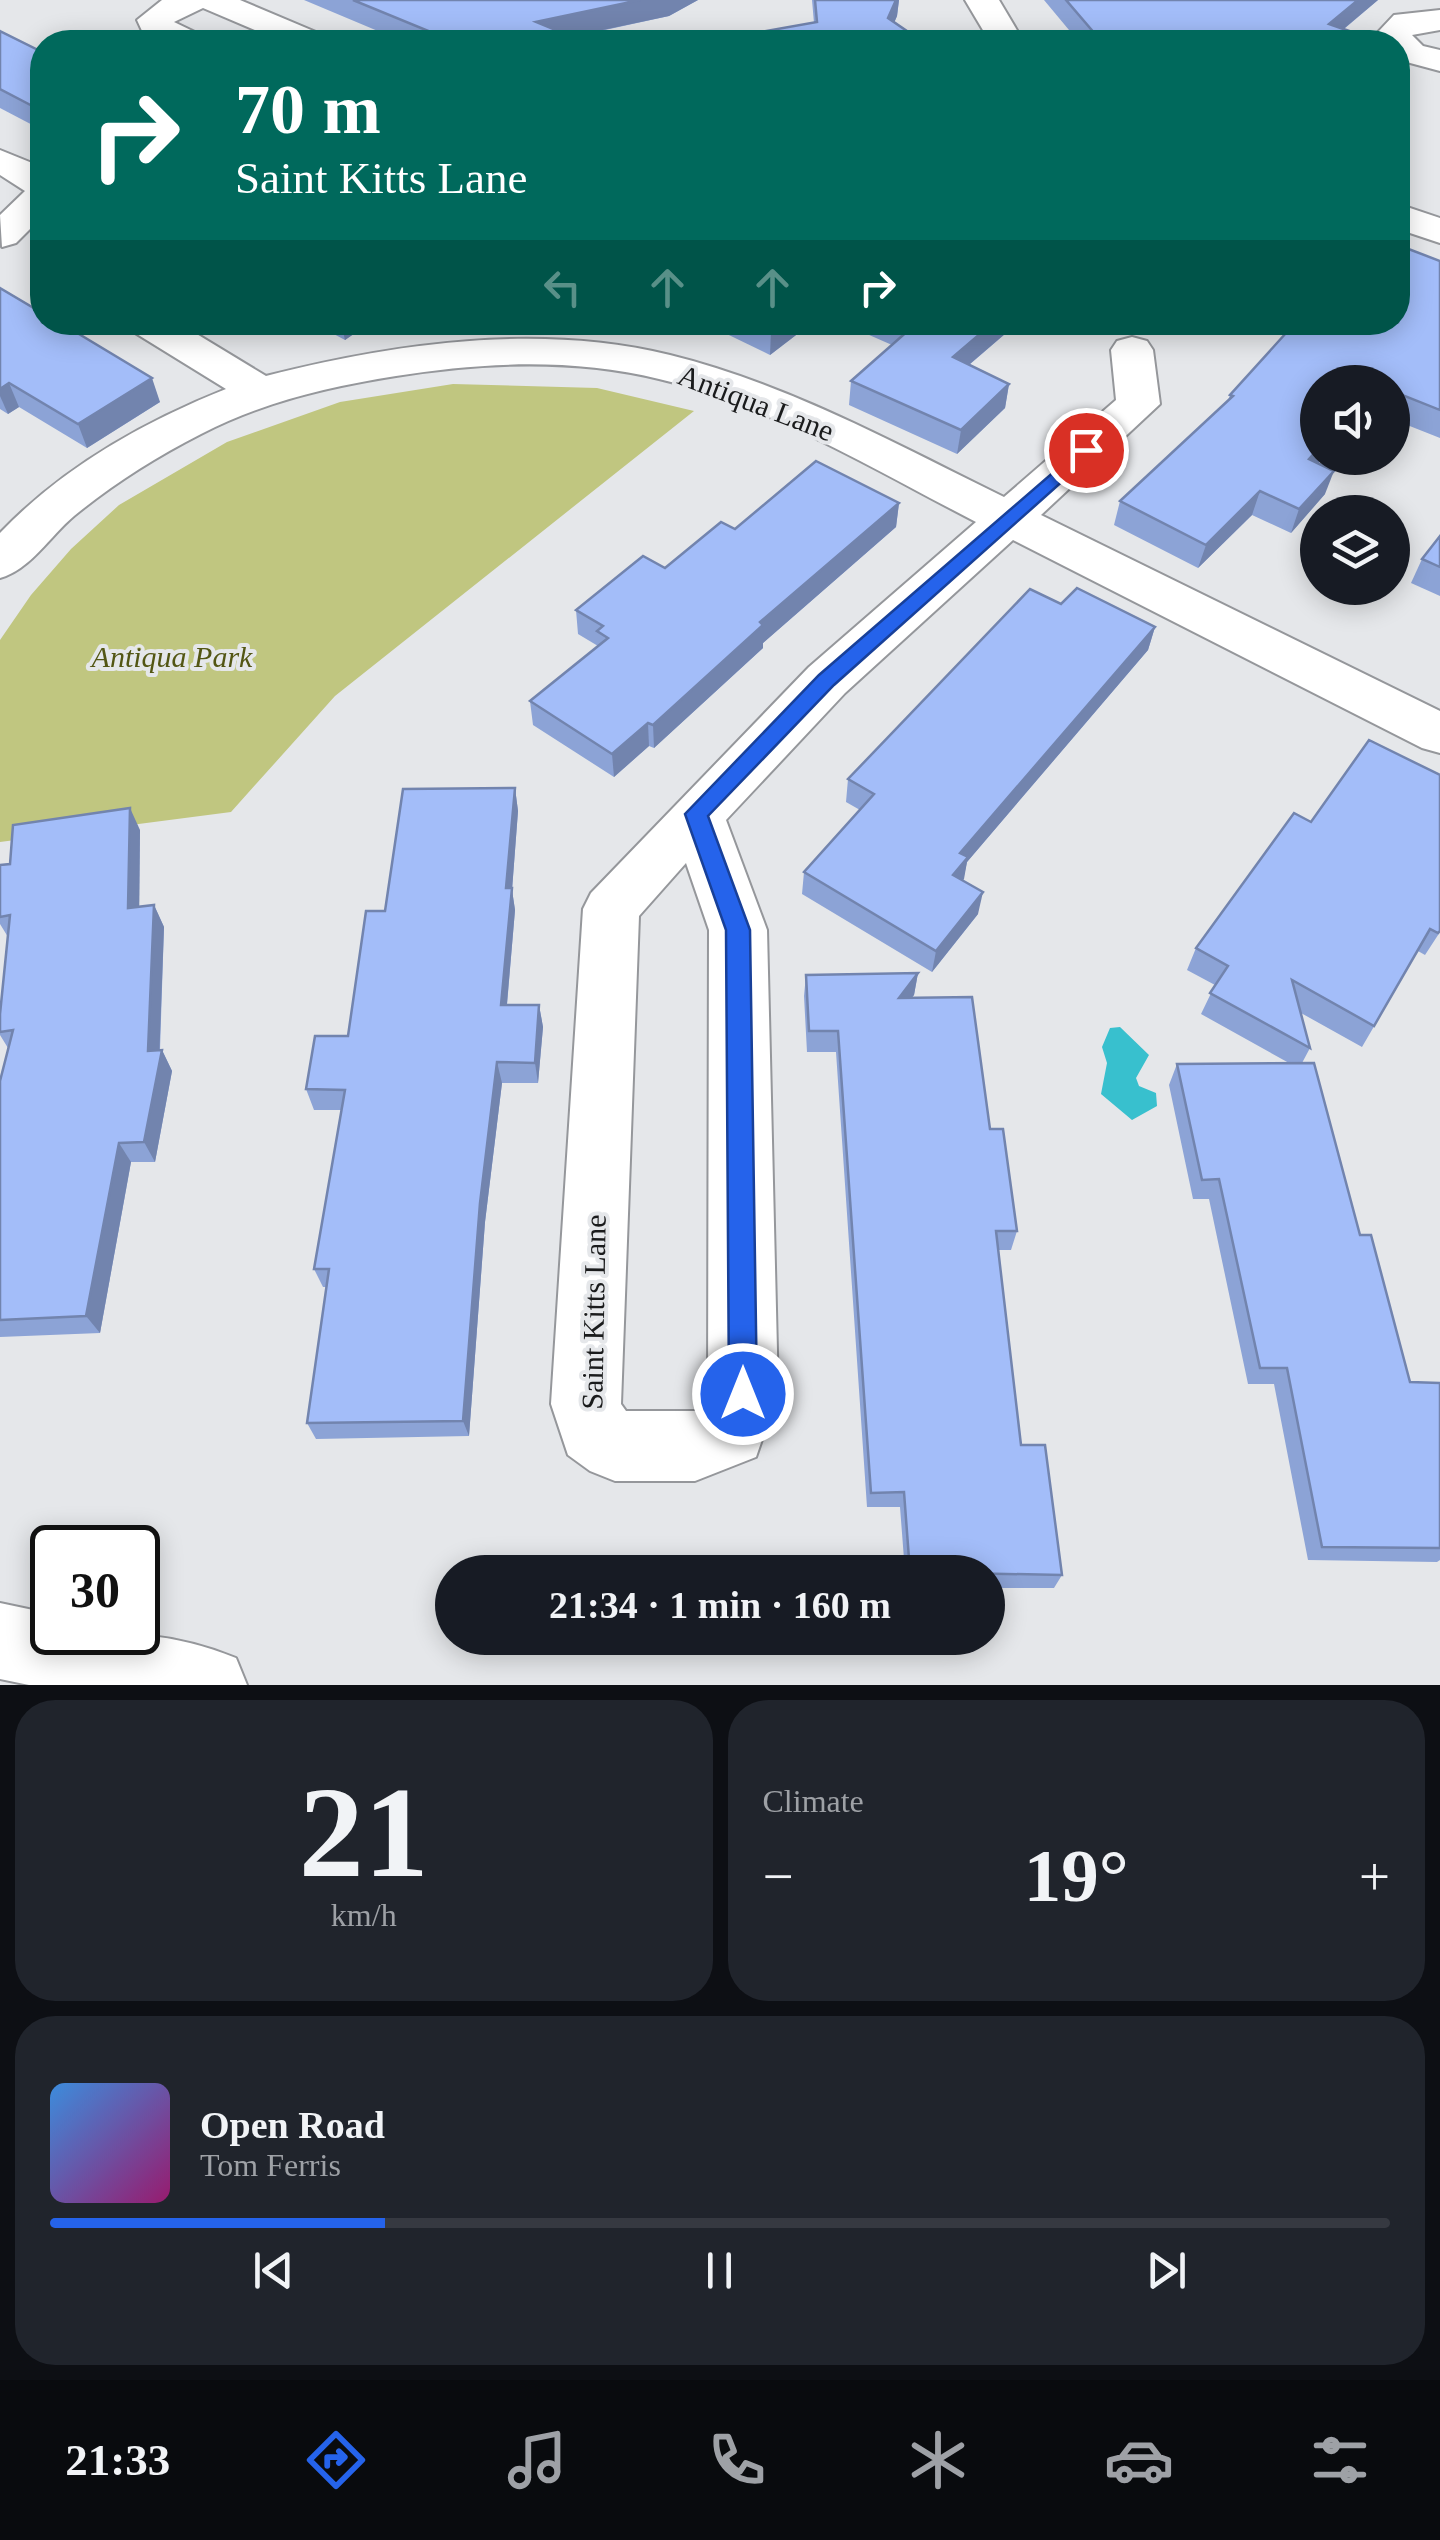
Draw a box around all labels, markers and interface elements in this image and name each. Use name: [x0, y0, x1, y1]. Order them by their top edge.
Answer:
icon: right: [70, 70, 200, 200]
text: 70 m: [235, 71, 381, 148]
text: Saint Kitts Lane: [235, 153, 527, 203]
icon: left: [535, 260, 590, 315]
icon: ahead: [640, 260, 695, 315]
icon: ahead: [745, 260, 800, 315]
icon: right: [850, 260, 905, 315]
street label: Antiqua Lane: [674, 358, 839, 447]
map controls: [1300, 365, 1410, 605]
button: sound: [1300, 365, 1410, 475]
pin: [1044, 408, 1129, 493]
icon: arrive: [1059, 423, 1114, 478]
button: layers: [1300, 495, 1410, 605]
park label: Antiqua Park: [90, 640, 253, 673]
street label: Saint Kitts Lane: [575, 1214, 612, 1410]
position arrow: [691, 1342, 795, 1446]
speed limit sign: 30: [30, 1525, 160, 1655]
text: 21:34 · 1 min · 160 m: [549, 1584, 891, 1626]
text: 21: [299, 1760, 429, 1904]
text: Climate: [763, 1783, 864, 1819]
text: 19°: [1024, 1834, 1129, 1917]
text: −: [763, 1846, 794, 1907]
text: +: [1359, 1846, 1390, 1907]
text: km/h: [331, 1897, 397, 1933]
text: Open Road: [200, 2104, 385, 2146]
text: Tom Ferris: [200, 2147, 341, 2183]
icon: previous: [246, 2243, 301, 2298]
icon: pause: [692, 2243, 747, 2298]
icon: next: [1139, 2243, 1194, 2298]
icon: directions: [301, 2425, 371, 2495]
icon: music: [502, 2425, 572, 2495]
icon: phone: [702, 2425, 772, 2495]
icon: climate: [903, 2425, 973, 2495]
icon: car: [1104, 2425, 1174, 2495]
icon: filters: [1305, 2425, 1375, 2495]
text: 21:33: [65, 2435, 170, 2485]

